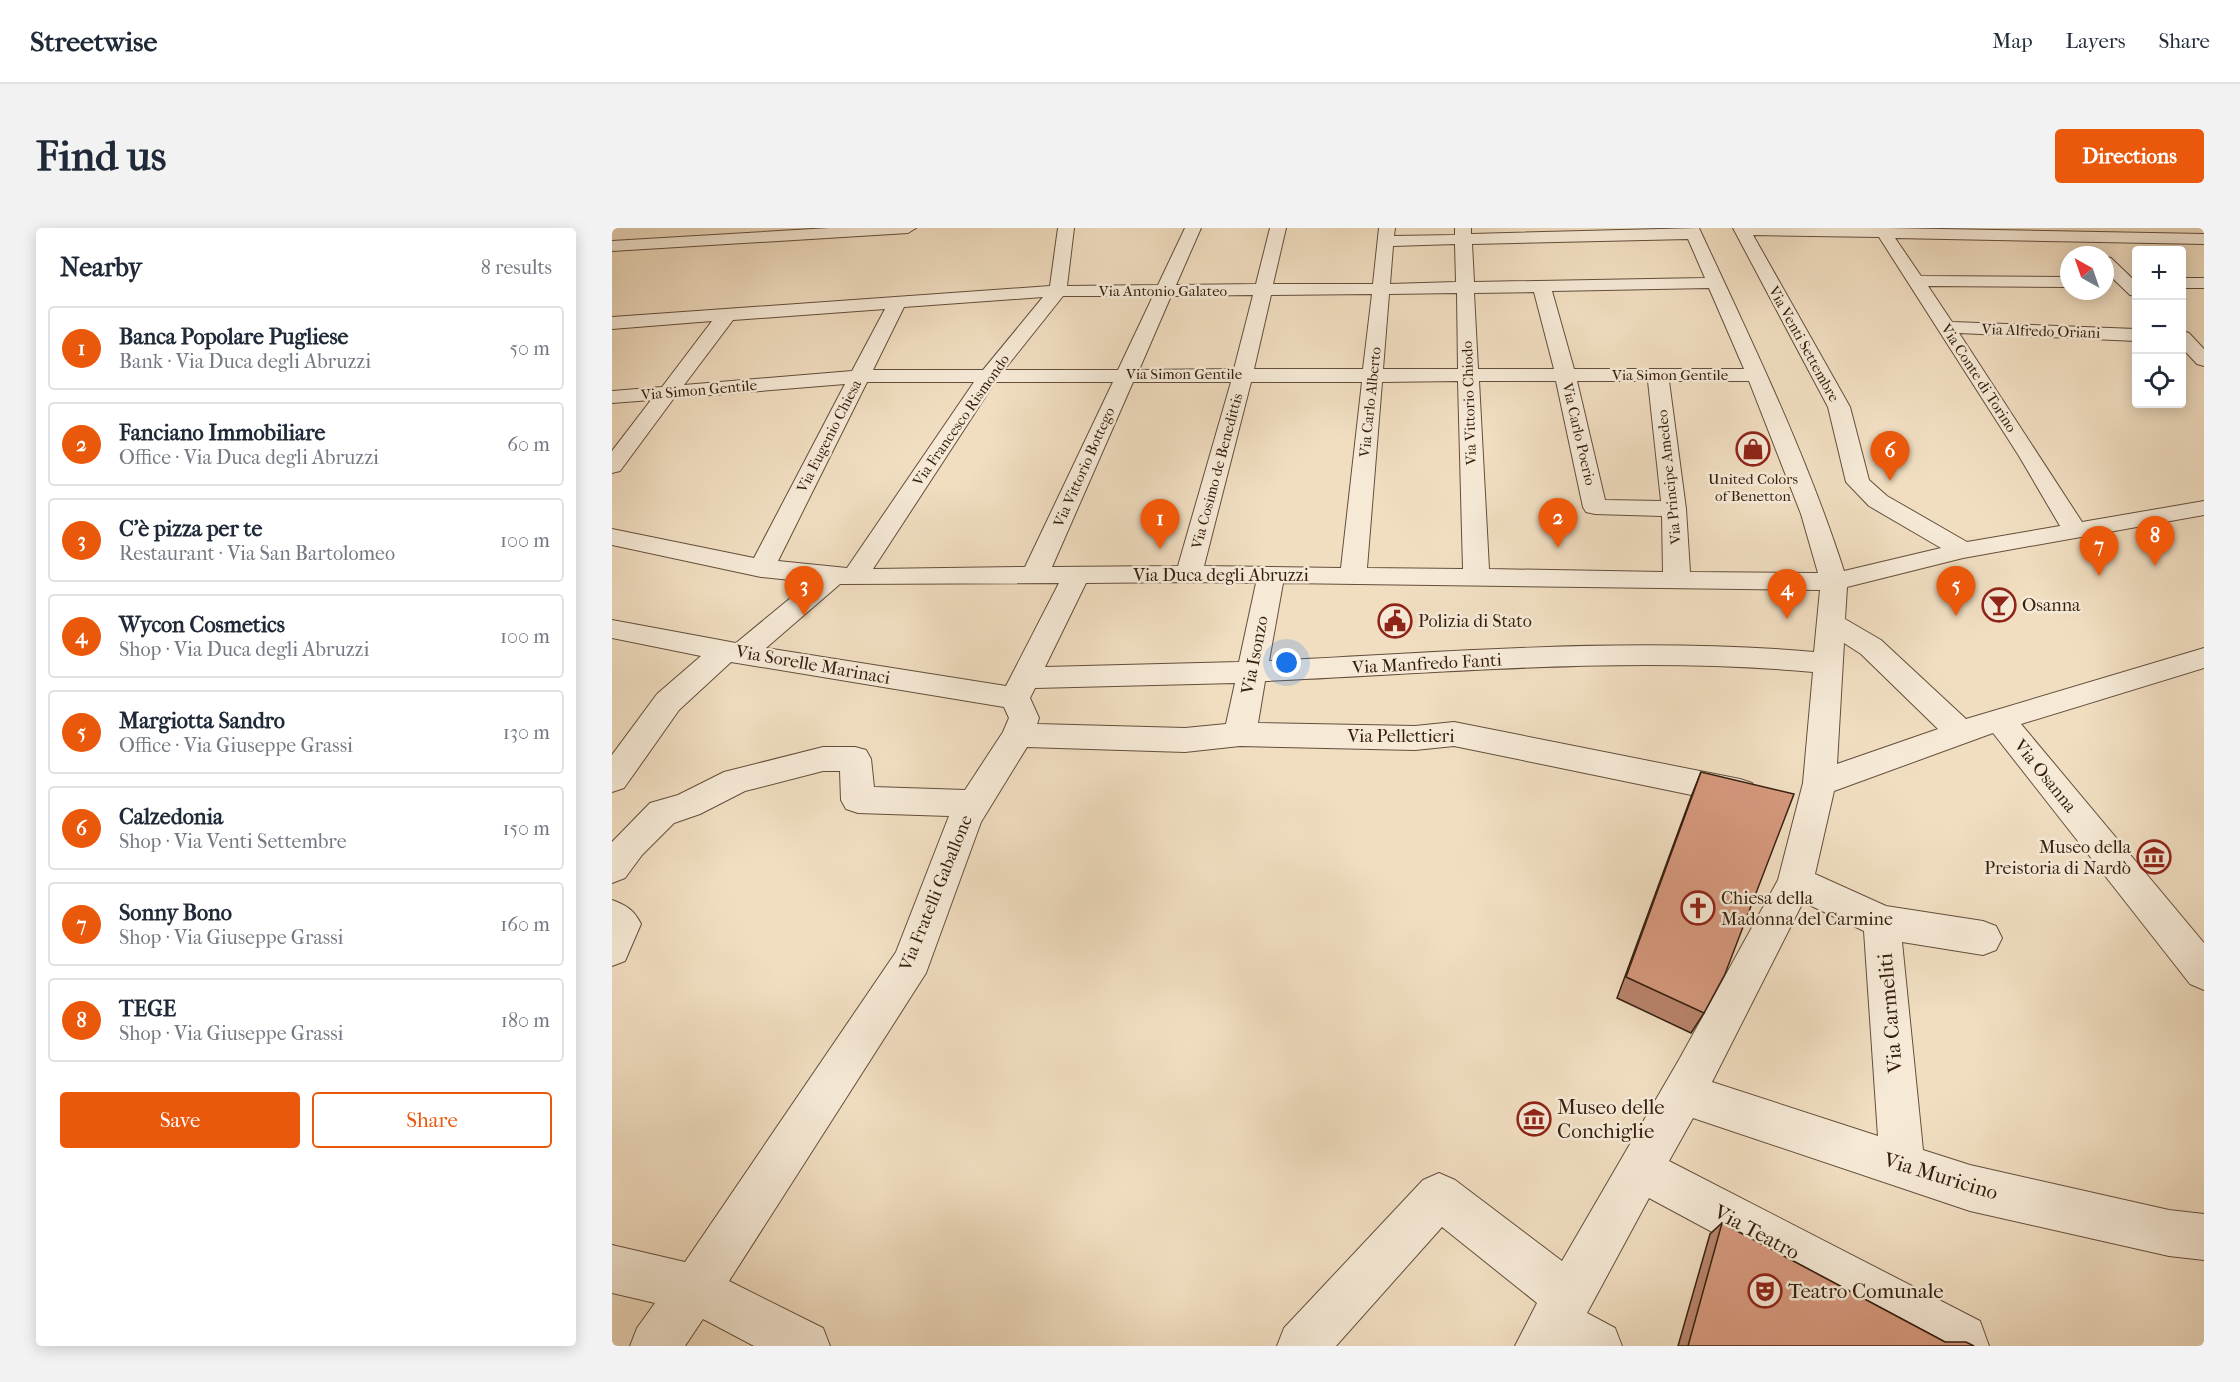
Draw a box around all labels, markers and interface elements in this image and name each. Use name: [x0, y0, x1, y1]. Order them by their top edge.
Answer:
text: Streetwise: [30, 25, 157, 58]
text: Map: [1992, 29, 2033, 53]
text: Layers: [2066, 29, 2125, 53]
text: Share: [2158, 29, 2210, 53]
button: Directions: [2055, 129, 2204, 183]
text: Find us: [36, 132, 166, 181]
north arrow: [2060, 246, 2114, 300]
map controls: [2132, 246, 2186, 408]
button: +: [2132, 246, 2186, 300]
text: Nearby: [60, 252, 142, 283]
text: 8 results: [481, 256, 552, 279]
street label: Via Antonio Galateo: [1098, 282, 1228, 300]
street label: Via Venti Settembre: [1764, 282, 1844, 405]
button: −: [2132, 300, 2186, 354]
street label: Via Conte di Torino: [1937, 320, 2021, 436]
street label: Via Alfredo Oriani: [1980, 320, 2101, 342]
text: Banca Popolare Pugliese: [119, 324, 348, 350]
text: 1: [78, 337, 85, 360]
text: 50 m: [509, 337, 550, 360]
street label: Via Vittorio Chiodo: [1458, 340, 1480, 466]
street label: Via Carlo Alberto: [1355, 345, 1385, 459]
text: Bank · Via Duca degli Abruzzi: [119, 350, 371, 373]
street label: Via Francesco Rismondo: [908, 350, 1013, 490]
button: locate: [2132, 354, 2186, 408]
street label: Via Simon Gentile: [1125, 365, 1243, 383]
street label: Via Simon Gentile: [1611, 366, 1729, 384]
street label: Via Simon Gentile: [639, 376, 758, 404]
street label: Via Eugenio Chiesa: [792, 376, 866, 496]
street label: Via Carlo Poerio: [1558, 380, 1600, 487]
street label: Via Cosimo de Benedittis: [1187, 391, 1247, 552]
street label: Via Vittorio Bottego: [1049, 404, 1119, 531]
street label: Via Principe Amedeo: [1653, 408, 1685, 546]
text: Fanciano Immobiliare: [119, 420, 325, 446]
shop icon: United Colors of Benetton: [1735, 431, 1771, 467]
pin: 6: [1870, 432, 1910, 481]
text: 2: [76, 433, 87, 456]
text: 60 m: [507, 433, 550, 456]
text: Office · Via Duca degli Abruzzi: [119, 446, 379, 469]
place label: United Colors of Benetton: [1708, 470, 1798, 505]
pin: 2: [1538, 498, 1578, 548]
pin: 1: [1140, 500, 1180, 549]
text: C'è pizza per te: [119, 516, 262, 542]
pin: 8: [2136, 516, 2174, 566]
pin: 7: [2080, 526, 2118, 576]
text: 3: [77, 529, 86, 552]
text: 100 m: [500, 529, 550, 552]
text: Restaurant · Via San Bartolomeo: [119, 542, 395, 565]
street label: Via Duca degli Abruzzi: [1132, 565, 1310, 586]
pin: 3: [784, 566, 824, 616]
pin: 5: [1936, 566, 1976, 616]
pin: 4: [1768, 570, 1806, 619]
bar icon: Osanna: [1981, 587, 2017, 623]
place label: Osanna: [2022, 595, 2081, 616]
public building icon: Polizia di Stato: [1377, 603, 1413, 639]
place label: Polizia di Stato: [1418, 611, 1532, 632]
text: Wycon Cosmetics: [119, 612, 285, 638]
street label: Via Isonzo: [1237, 614, 1273, 697]
text: 4: [76, 625, 87, 648]
text: 100 m: [500, 625, 550, 648]
text: Shop · Via Duca degli Abruzzi: [119, 638, 369, 661]
street label: Via Sorelle Marinaci: [733, 641, 892, 689]
your location: [1272, 648, 1301, 677]
street label: Via Manfredo Fanti: [1351, 650, 1503, 678]
text: Margiotta Sandro: [119, 708, 285, 734]
text: 5: [77, 721, 86, 744]
text: 130 m: [503, 721, 550, 744]
street label: Via Pellettieri: [1346, 726, 1455, 747]
text: Office · Via Giuseppe Grassi: [119, 734, 353, 757]
street label: Via Osanna: [2009, 735, 2081, 817]
text: Calzedonia: [119, 804, 223, 830]
street label: Via Fratelli Gaballone: [895, 812, 977, 975]
text: 6: [76, 817, 87, 840]
text: 150 m: [502, 817, 550, 840]
text: Shop · Via Venti Settembre: [119, 830, 347, 853]
place label: Museo della Preistoria di Nardò: [1984, 837, 2132, 879]
museum icon: Museo della Preistoria di Nardò: [2136, 839, 2172, 875]
place label: Chiesa della Madonna del Carmine: [1721, 888, 1893, 930]
church icon: Chiesa della Madonna del Carmine: [1680, 890, 1716, 926]
text: Sonny Bono: [119, 900, 232, 926]
text: 7: [77, 913, 86, 936]
text: 160 m: [500, 913, 550, 936]
text: Shop · Via Giuseppe Grassi: [119, 926, 343, 949]
street label: Via Carmeliti: [1873, 952, 1907, 1075]
text: TEGE: [119, 996, 176, 1022]
text: 8: [76, 1009, 87, 1032]
text: 180 m: [501, 1009, 550, 1032]
text: Shop · Via Giuseppe Grassi: [119, 1022, 343, 1045]
button: Save: [60, 1092, 300, 1148]
button: Share: [312, 1092, 552, 1148]
place label: Museo delle Conchiglie: [1557, 1095, 1665, 1143]
museum icon: Museo delle Conchiglie: [1516, 1101, 1552, 1137]
street label: Via Muricino: [1880, 1147, 2001, 1205]
street label: Via Teatro: [1709, 1199, 1804, 1265]
theatre icon: Teatro Comunale: [1747, 1273, 1783, 1309]
place label: Teatro Comunale: [1788, 1279, 1944, 1303]

